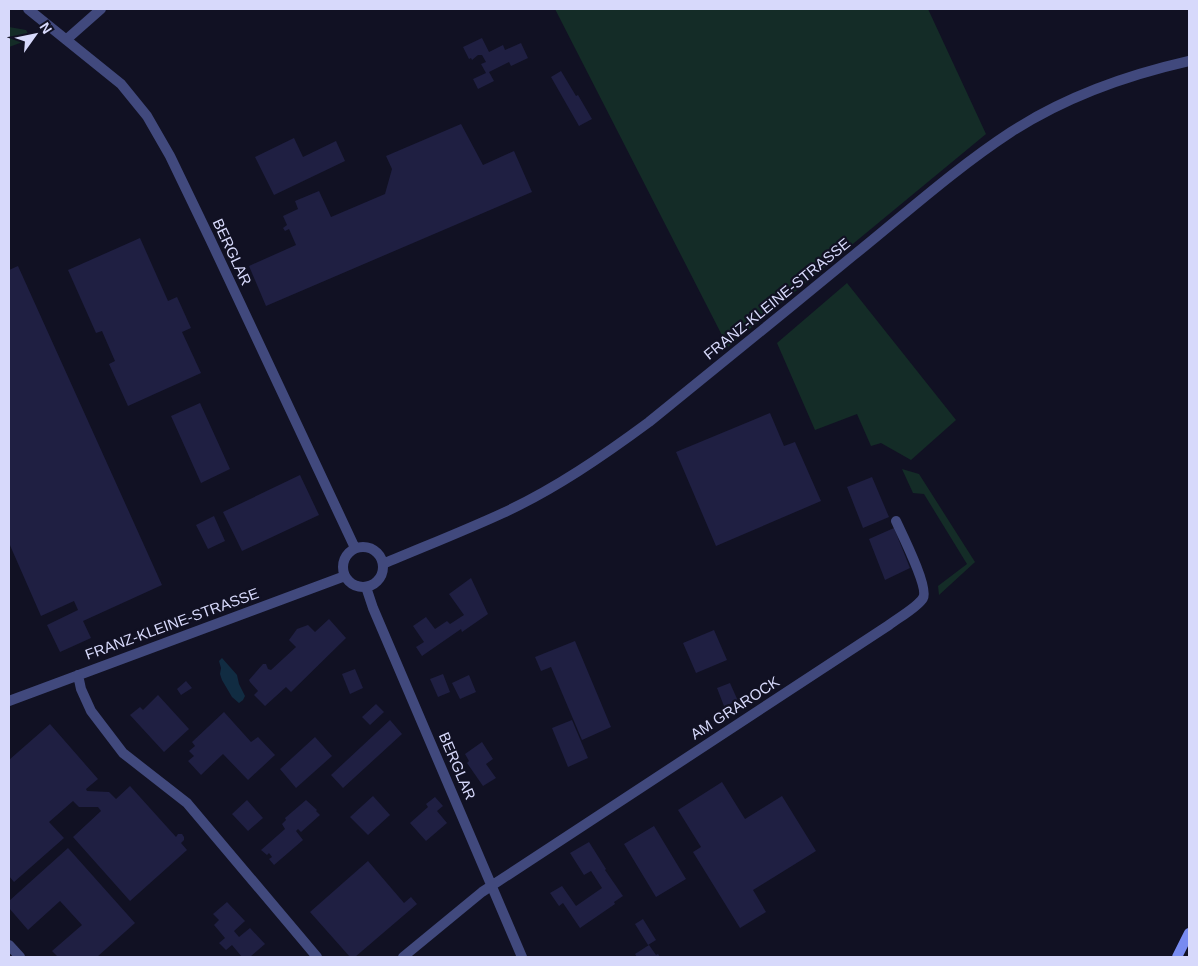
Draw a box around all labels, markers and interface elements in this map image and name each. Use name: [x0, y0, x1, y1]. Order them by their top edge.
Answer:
north arrow: [10, 10, 60, 60]
text: N: [36, 19, 55, 37]
street label: BERGLAR: [210, 216, 255, 288]
street label: FRANZ-KLEINE-STRASSE: [700, 234, 853, 363]
street label: FRANZ-KLEINE-STRASSE: [83, 584, 261, 663]
street label: AM GRAROCK: [687, 673, 782, 743]
street label: BERGLAR: [436, 729, 479, 802]

